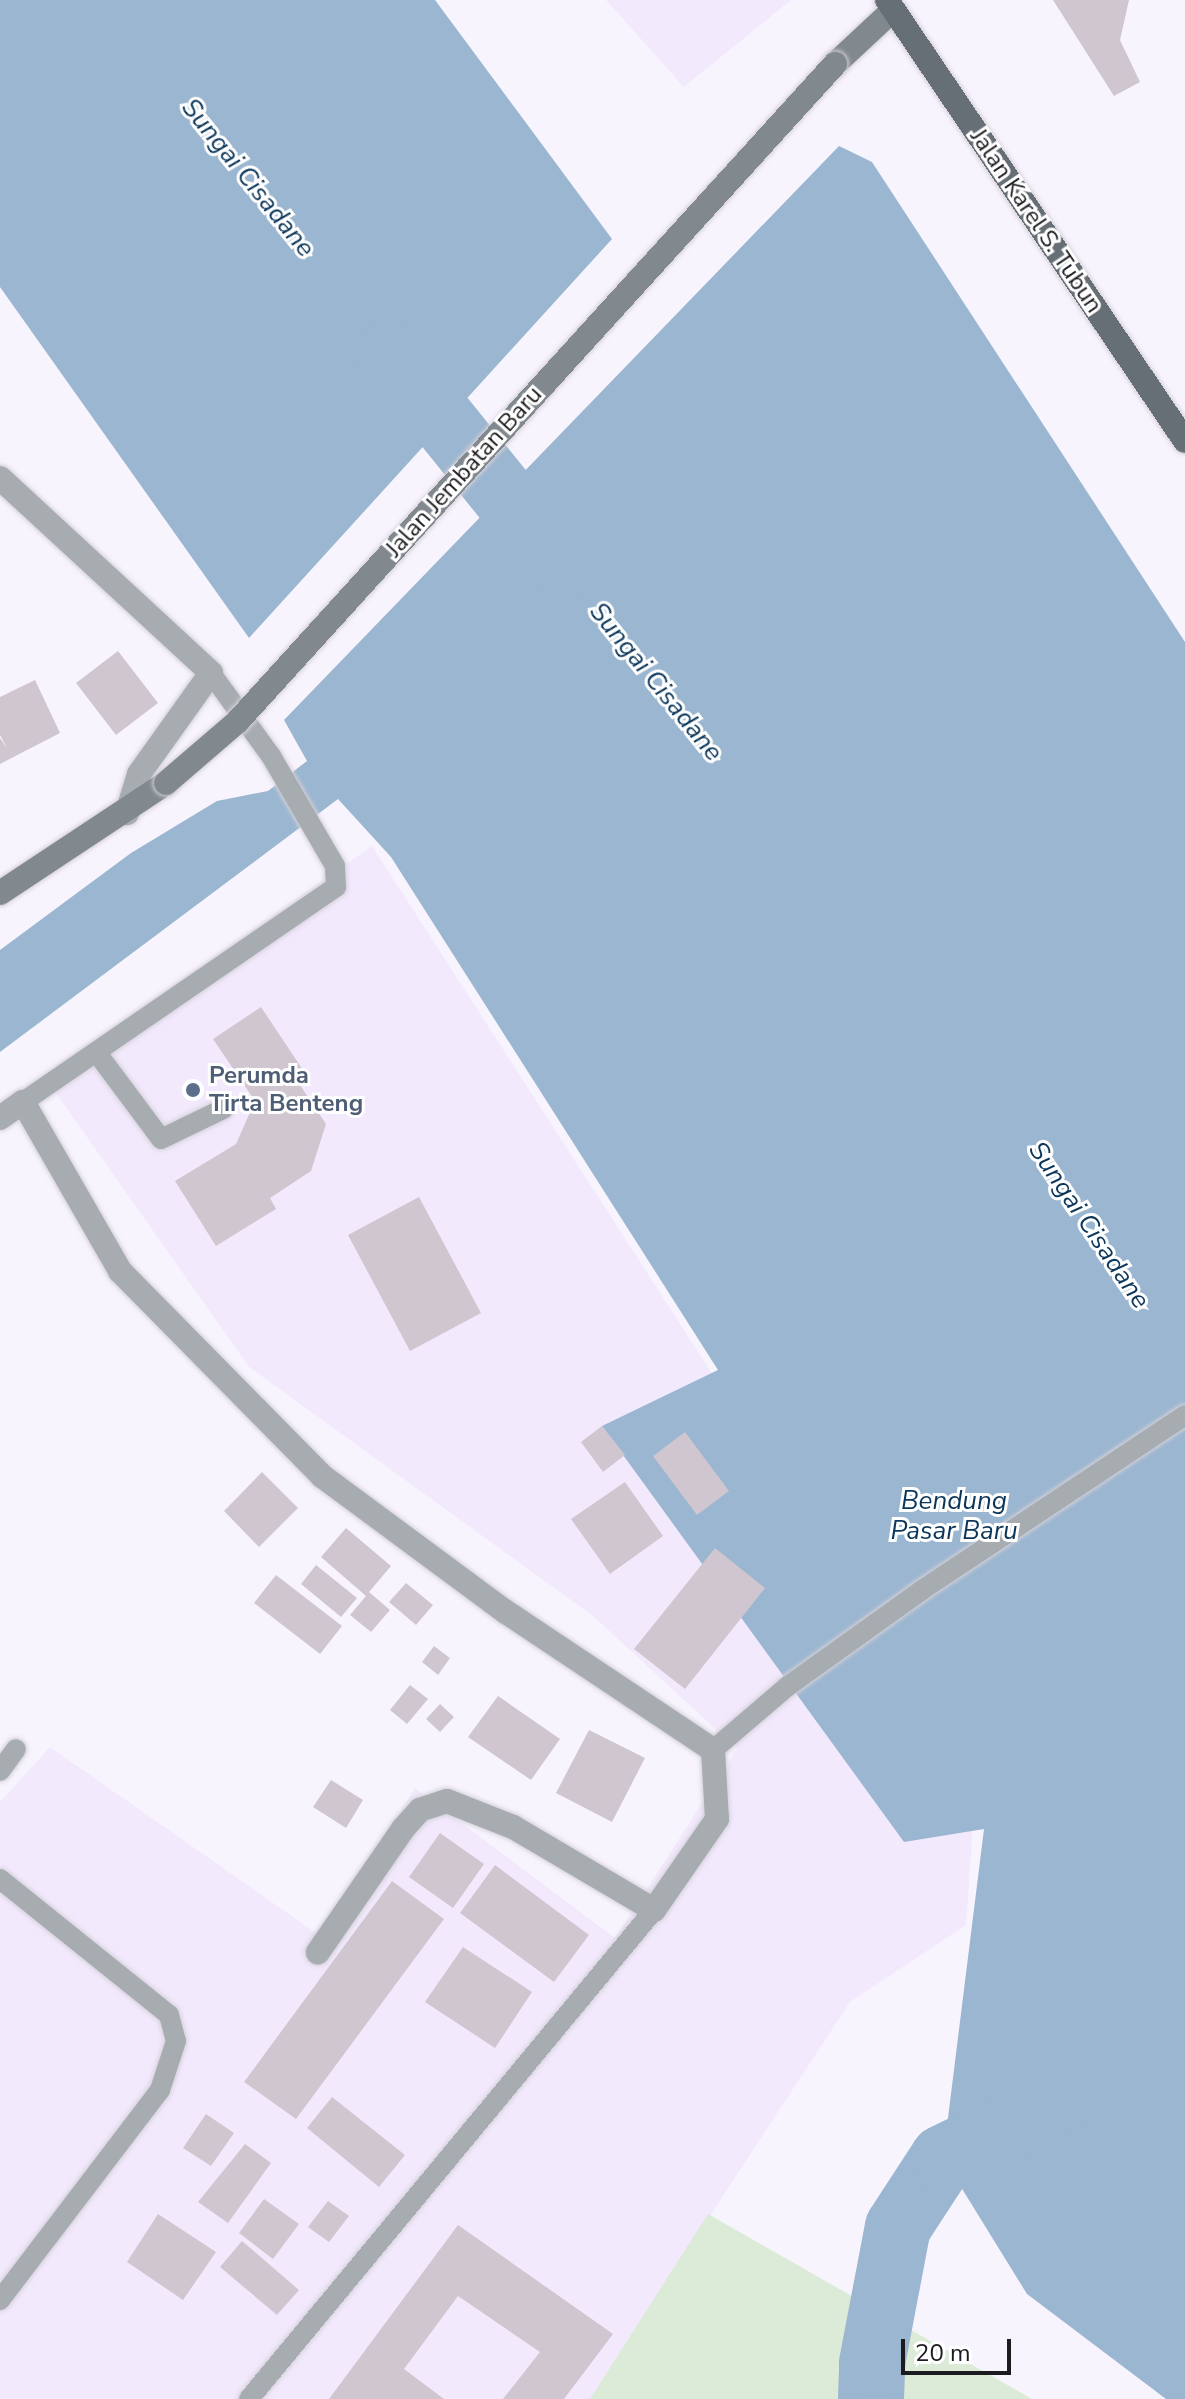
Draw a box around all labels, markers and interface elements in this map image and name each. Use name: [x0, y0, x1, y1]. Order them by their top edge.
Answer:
water label: Sungai Cisadane: [175, 93, 321, 263]
street label: Jalan Karel S. Tubun: [964, 124, 1108, 318]
street label: Jalan Jembatan Baru: [380, 381, 548, 563]
water label: Sungai Cisadane: [583, 597, 729, 767]
place label: Perumda Tirta Benteng: [209, 1062, 363, 1118]
marker: Perumda Tirta Benteng: [184, 1081, 202, 1099]
water label: Sungai Cisadane: [1022, 1136, 1156, 1314]
water label: Bendung Pasar Baru: [890, 1485, 1018, 1546]
scale bar: [905, 2323, 1015, 2373]
text: 20 m: [915, 2337, 971, 2369]

